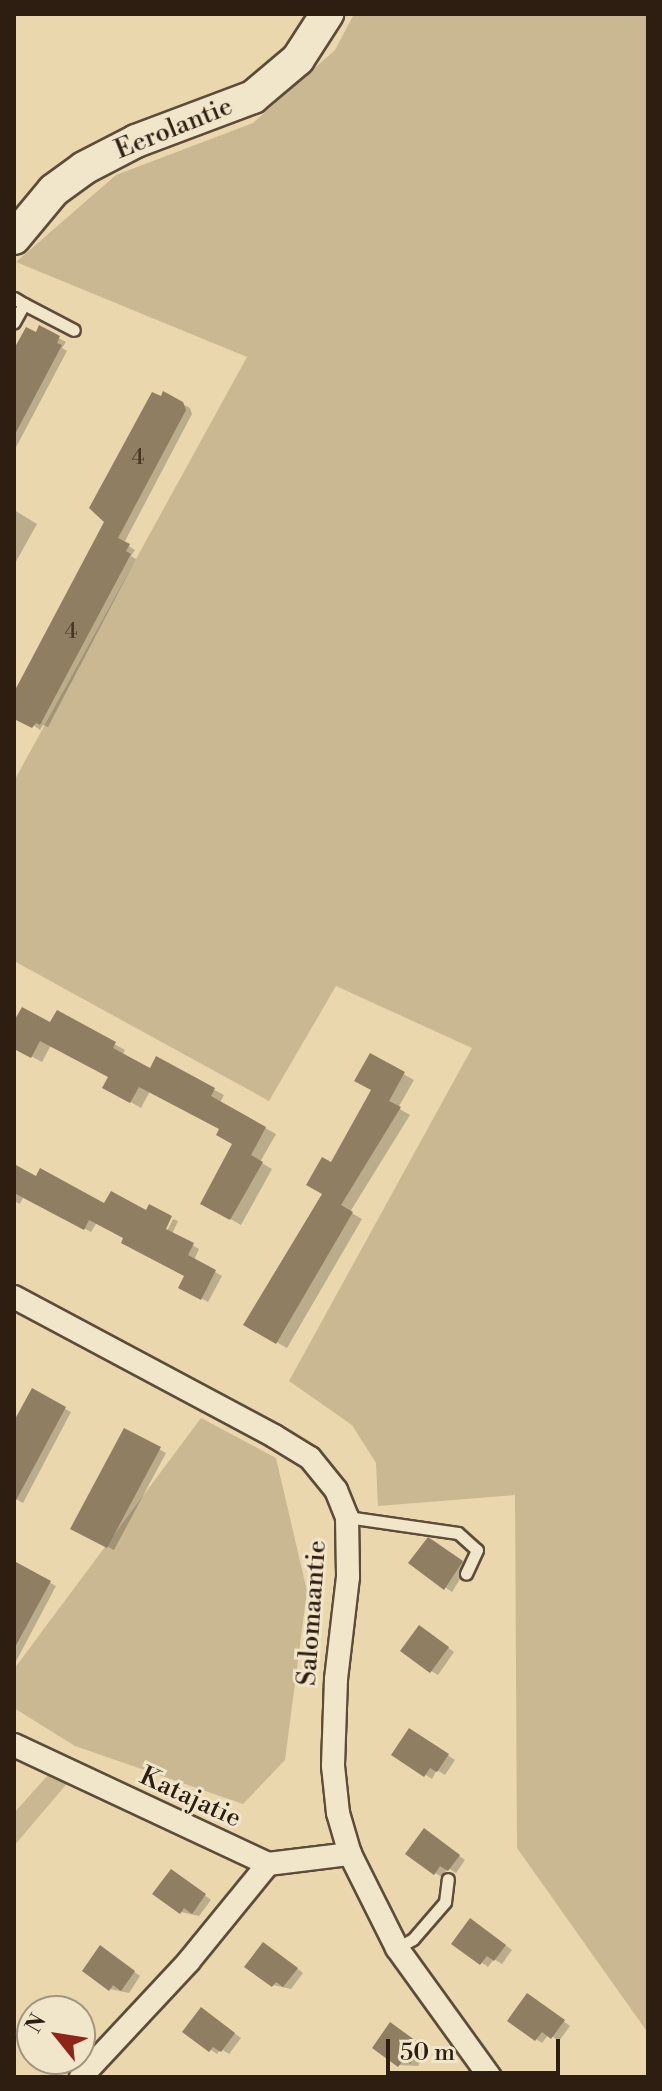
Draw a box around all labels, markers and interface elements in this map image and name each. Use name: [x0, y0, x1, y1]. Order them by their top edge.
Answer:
street label: Eerolantie: [111, 91, 237, 167]
house number: 4: [131, 445, 145, 471]
house number: 4: [64, 619, 78, 645]
street label: Salomaantie: [292, 1539, 334, 1687]
street label: Katajatie: [134, 1761, 246, 1835]
north arrow: [16, 1995, 96, 2075]
text: N: [20, 2009, 53, 2038]
scale bar: [390, 2023, 564, 2073]
text: 50 m: [400, 2038, 455, 2068]

